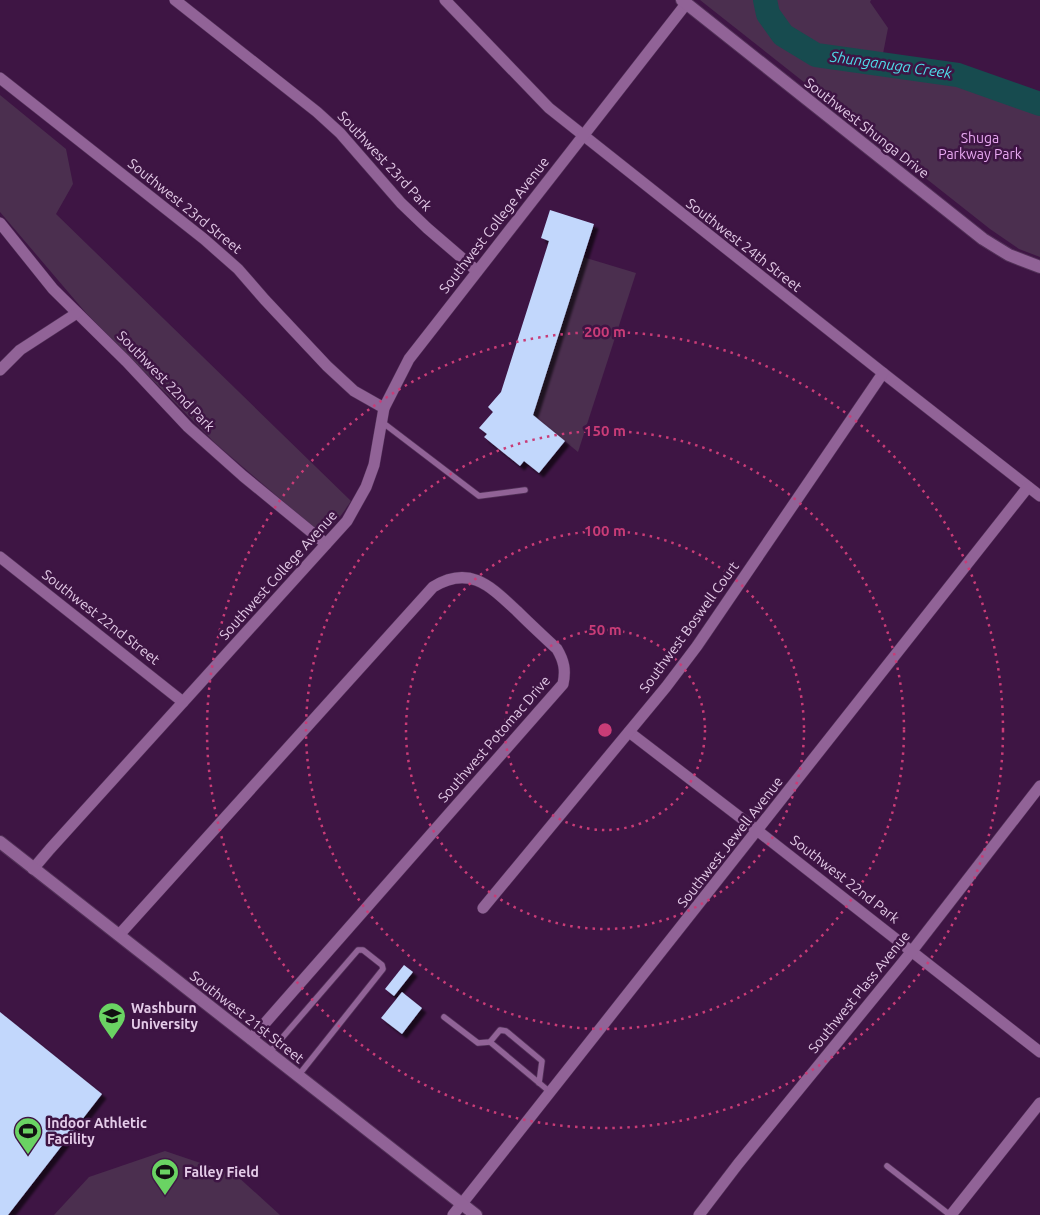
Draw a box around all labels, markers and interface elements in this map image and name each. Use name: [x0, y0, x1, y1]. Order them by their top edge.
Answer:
water label: Shunganuga Creek: [828, 47, 953, 81]
street label: Southwest Shunga Drive: [802, 75, 932, 181]
street label: Southwest 23rd Park: [335, 108, 435, 214]
park label: Shuga Parkway Park: [938, 130, 1022, 162]
street label: Southwest College Avenue: [436, 154, 552, 296]
street label: Southwest 23rd Street: [125, 155, 246, 257]
street label: Southwest 24th Street: [683, 195, 805, 295]
text: 200 m: [584, 323, 626, 340]
street label: Southwest 22nd Park: [114, 327, 218, 435]
text: 150 m: [584, 422, 626, 439]
street label: Southwest College Avenue: [216, 507, 340, 643]
text: 100 m: [584, 522, 626, 539]
street label: Southwest Boswell Court: [636, 558, 742, 696]
street label: Southwest 22nd Street: [39, 566, 163, 668]
text: 50 m: [588, 621, 622, 638]
street label: Southwest Potomac Drive: [435, 672, 553, 806]
centre of rings: [596, 721, 614, 739]
street label: Southwest Jewell Avenue: [674, 774, 786, 910]
street label: Southwest 22nd Park: [788, 832, 902, 926]
street label: Southwest Plass Avenue: [805, 928, 913, 1056]
street label: Southwest 21st Street: [187, 968, 307, 1067]
place label: Washburn University: [131, 1000, 199, 1032]
school or university icon: Washburn University: [97, 1001, 127, 1040]
place label: Indoor Athletic Facility: [47, 1115, 147, 1147]
sports icon: Indoor Athletic Facility: [13, 1116, 43, 1155]
sports icon: Falley Field: [150, 1157, 180, 1196]
place label: Falley Field: [184, 1164, 259, 1180]

